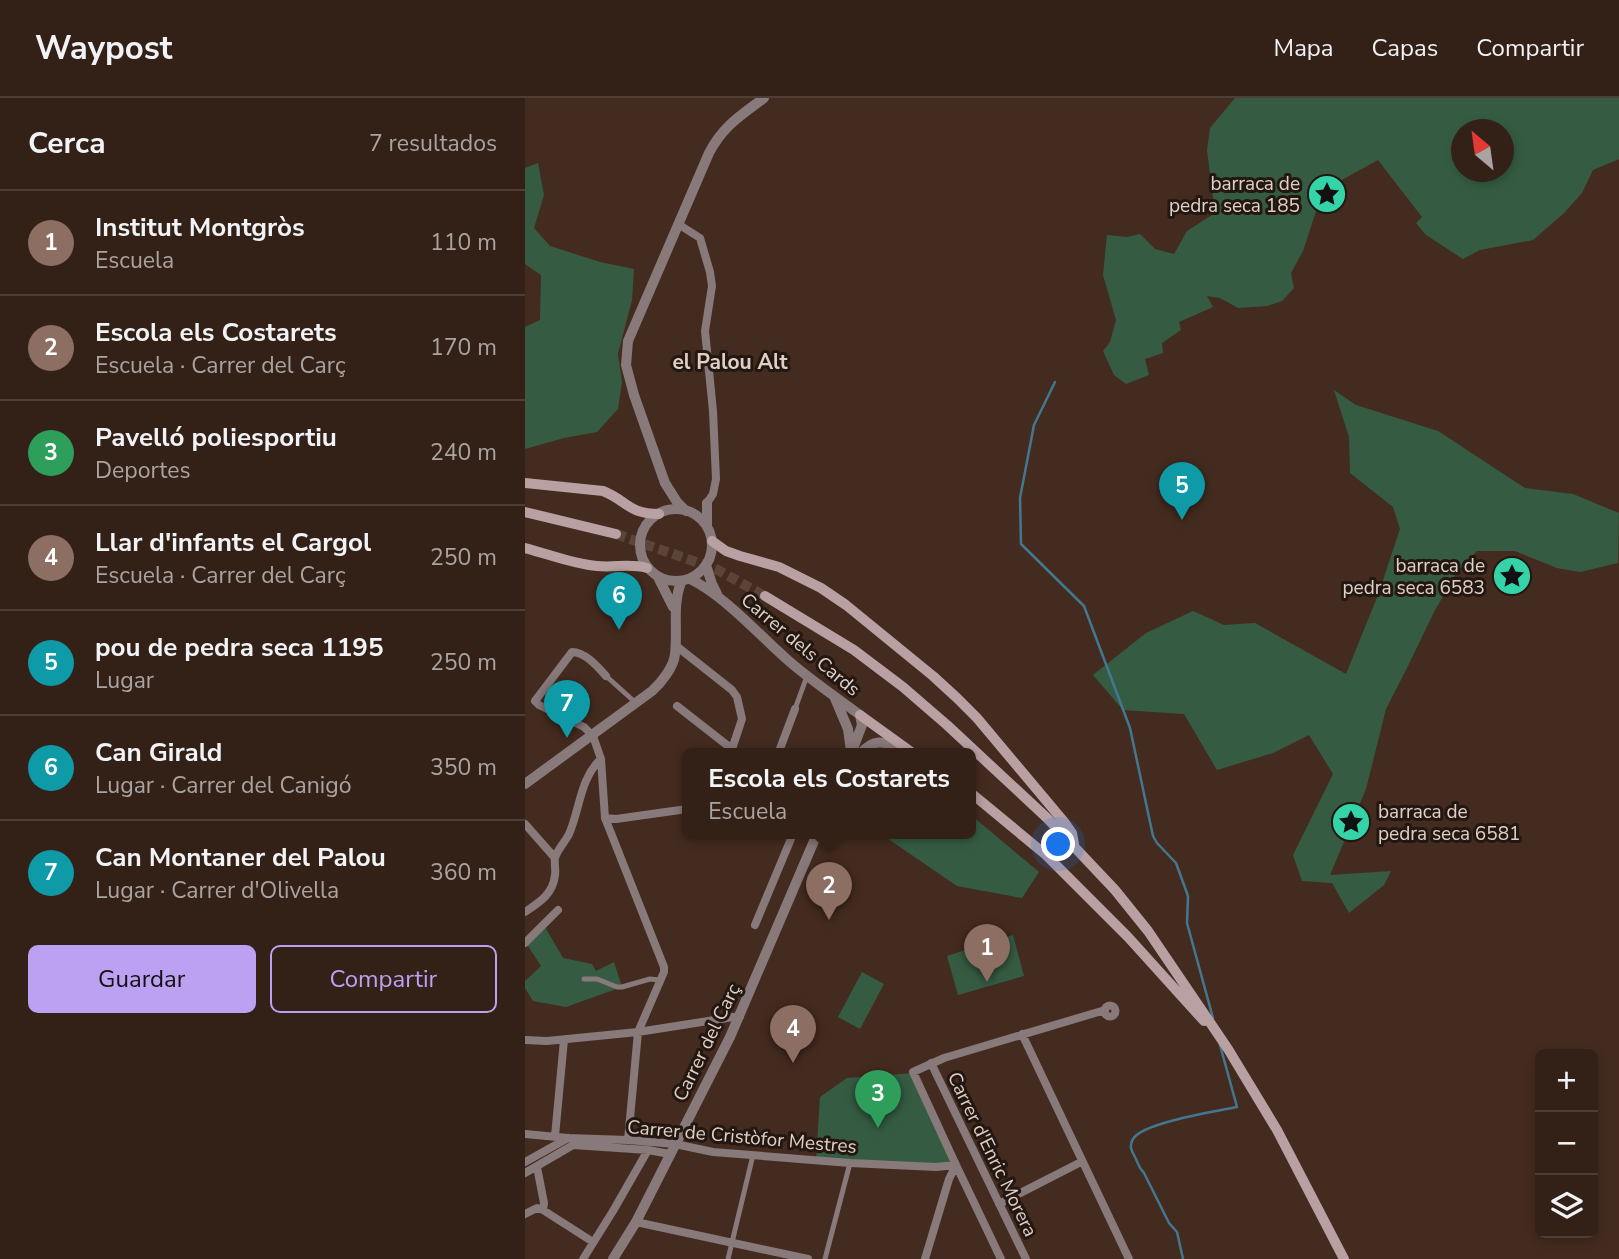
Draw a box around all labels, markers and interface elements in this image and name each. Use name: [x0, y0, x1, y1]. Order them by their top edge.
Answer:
text: Waypost: [35, 26, 172, 71]
text: Mapa: [1274, 32, 1334, 64]
text: Capas: [1372, 32, 1438, 64]
text: Compartir: [1476, 32, 1584, 64]
north arrow: [1451, 119, 1514, 182]
text: Cerca: [28, 123, 106, 164]
text: 7 resultados: [369, 128, 497, 159]
place label: barraca de pedra seca 185: [1169, 171, 1300, 219]
place icon: barraca de pedra seca 185: [1306, 173, 1348, 215]
text: Institut Montgròs: [95, 210, 305, 245]
text: 1: [44, 227, 58, 258]
text: 110 m: [430, 227, 497, 258]
text: Escuela: [95, 245, 174, 276]
text: Escola els Costarets: [95, 315, 337, 350]
text: 2: [44, 332, 58, 363]
text: 170 m: [430, 332, 497, 363]
district label: el Palou Alt: [672, 348, 788, 376]
text: Escuela · Carrer del Carç: [95, 350, 346, 381]
text: Pavelló poliesportiu: [95, 420, 337, 455]
text: 3: [44, 437, 58, 468]
text: 240 m: [430, 437, 497, 468]
text: Deportes: [95, 455, 191, 486]
pin: 5: [1159, 462, 1205, 520]
text: Llar d'infants el Cargol: [95, 525, 371, 560]
text: 4: [44, 542, 58, 573]
text: 250 m: [430, 542, 497, 573]
place label: barraca de pedra seca 6583: [1343, 553, 1485, 601]
place icon: barraca de pedra seca 6583: [1491, 555, 1533, 597]
text: Escuela · Carrer del Carç: [95, 560, 346, 591]
pin: 6: [596, 572, 642, 630]
street label: Carrer dels Cards: [735, 587, 865, 702]
text: pou de pedra seca 1195: [95, 630, 384, 665]
text: 5: [44, 647, 58, 678]
text: 250 m: [430, 647, 497, 678]
text: Lugar: [95, 665, 154, 696]
pin: 7: [544, 680, 590, 738]
text: Can Girald: [95, 735, 222, 770]
popup: [682, 748, 976, 839]
text: 6: [44, 752, 58, 783]
text: 350 m: [430, 752, 497, 783]
text: Escola els Costarets: [708, 761, 950, 796]
text: Lugar · Carrer del Canigó: [95, 770, 351, 801]
text: Escuela: [708, 796, 787, 827]
place label: barraca de pedra seca 6581: [1378, 799, 1520, 847]
place icon: barraca de pedra seca 6581: [1330, 801, 1372, 843]
your location: [1041, 827, 1075, 861]
text: Can Montaner del Palou: [95, 840, 386, 875]
text: 7: [44, 857, 58, 888]
text: 360 m: [430, 857, 497, 888]
pin: 2: [806, 862, 852, 920]
text: Lugar · Carrer d'Olivella: [95, 875, 339, 906]
pin: 1: [964, 924, 1010, 982]
button: Guardar: [28, 945, 256, 1013]
button: Compartir: [270, 945, 497, 1013]
street label: Carrer del Carç: [667, 979, 747, 1105]
pin: 4: [770, 1005, 816, 1063]
map controls: [1535, 1049, 1598, 1238]
button: +: [1535, 1049, 1598, 1112]
street label: Carrer d'Enric Morera: [941, 1068, 1043, 1241]
pin: 3: [855, 1070, 901, 1128]
button: −: [1535, 1112, 1598, 1175]
street label: Carrer de Cristòfor Mestres: [626, 1114, 858, 1160]
button: layers: [1535, 1175, 1598, 1238]

